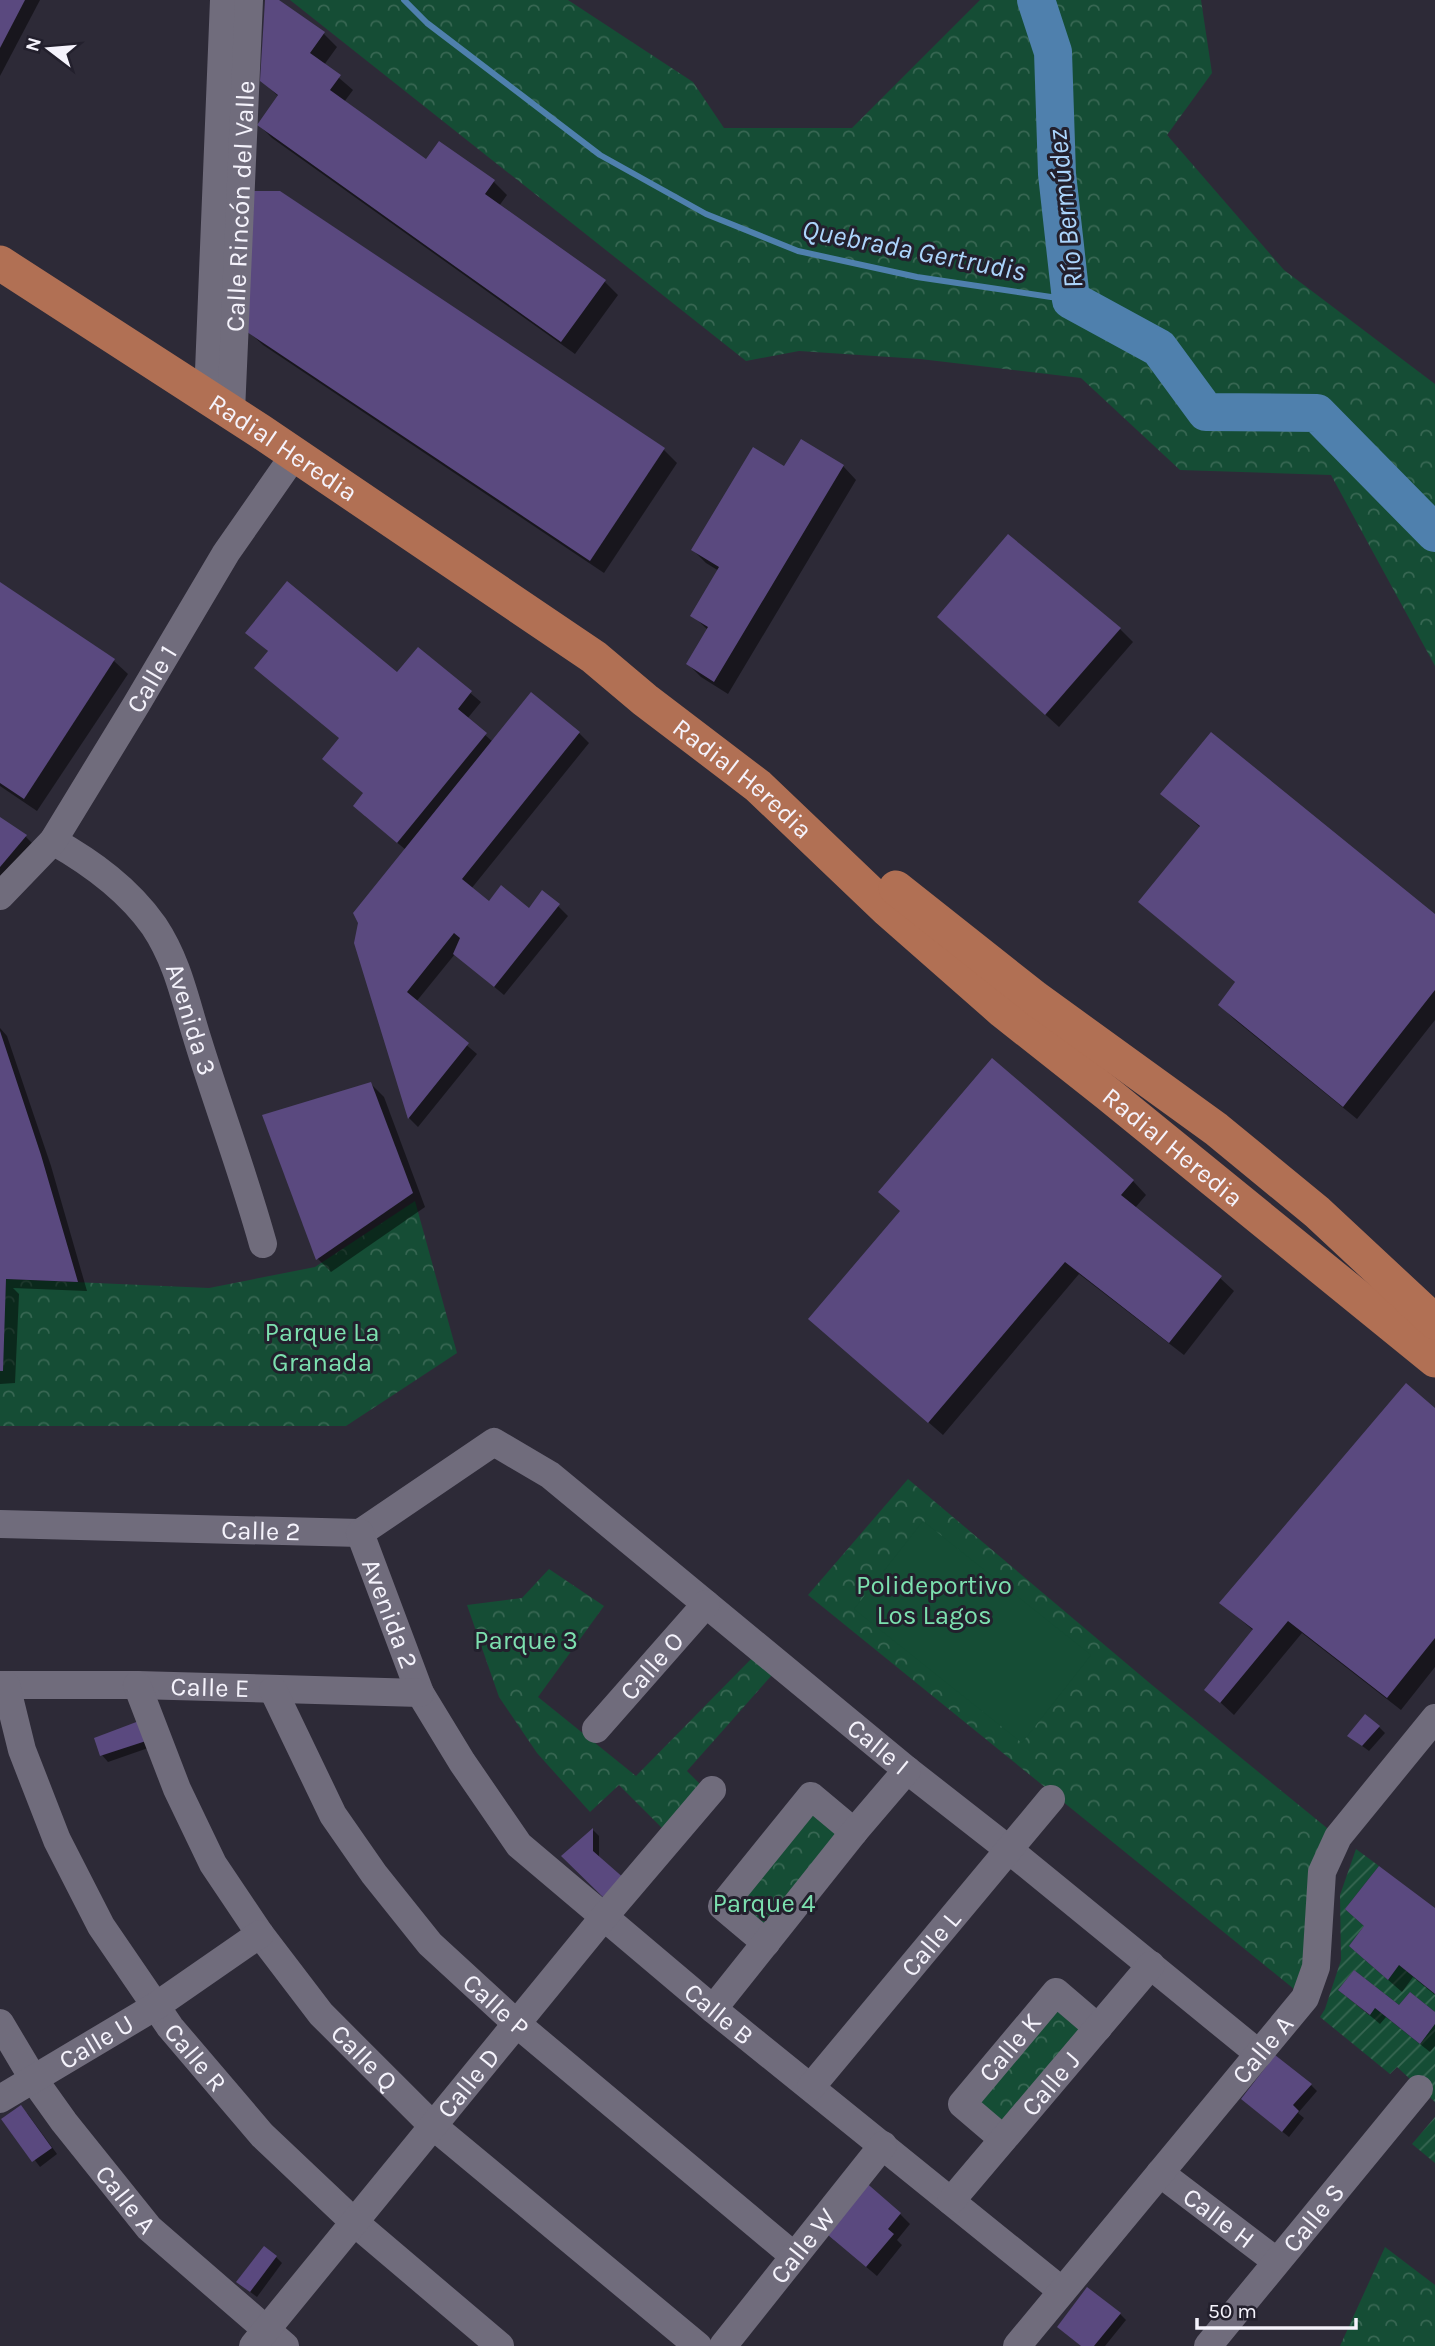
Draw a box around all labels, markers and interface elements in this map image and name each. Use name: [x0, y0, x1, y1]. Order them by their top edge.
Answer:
north arrow: [14, 14, 84, 84]
text: N: [21, 35, 46, 54]
street label: Calle Rincón del Valle: [219, 80, 261, 333]
water label: Río Bermúdez: [1040, 128, 1090, 290]
water label: Quebrada Gertrudis: [799, 212, 1029, 288]
street label: Radial Heredia: [203, 387, 364, 508]
street label: Calle 1: [120, 640, 183, 718]
street label: Radial Heredia: [667, 711, 819, 845]
street label: Avenida 3: [159, 959, 223, 1079]
street label: Radial Heredia: [1097, 1081, 1250, 1213]
park label: Parque La Granada: [264, 1317, 380, 1378]
street label: Calle 2: [221, 1514, 301, 1547]
street label: Avenida 2: [355, 1554, 425, 1673]
park label: Polideportivo Los Lagos: [856, 1570, 1012, 1631]
park label: Parque 3: [474, 1625, 578, 1656]
street label: Calle O: [613, 1625, 690, 1707]
street label: Calle E: [170, 1670, 250, 1704]
street label: Calle I: [841, 1712, 916, 1781]
park label: Parque 4: [712, 1888, 816, 1919]
street label: Calle L: [894, 1904, 967, 1983]
street label: Calle P: [457, 1967, 535, 2043]
street label: Calle B: [678, 1976, 760, 2051]
street label: Calle K: [972, 2006, 1047, 2088]
street label: Calle U: [53, 2008, 139, 2076]
street label: Calle A: [1225, 2009, 1300, 2090]
street label: Calle R: [158, 2016, 234, 2098]
street label: Calle Q: [325, 2018, 404, 2097]
street label: Calle D: [430, 2041, 506, 2124]
street label: Calle J: [1015, 2045, 1087, 2122]
street label: Calle A: [89, 2159, 163, 2240]
street label: Calle S: [1276, 2177, 1351, 2258]
street label: Calle H: [1177, 2181, 1261, 2255]
street label: Calle W: [763, 2202, 842, 2290]
scale bar: [1197, 2286, 1356, 2330]
text: 50 m: [1208, 2299, 1257, 2323]

